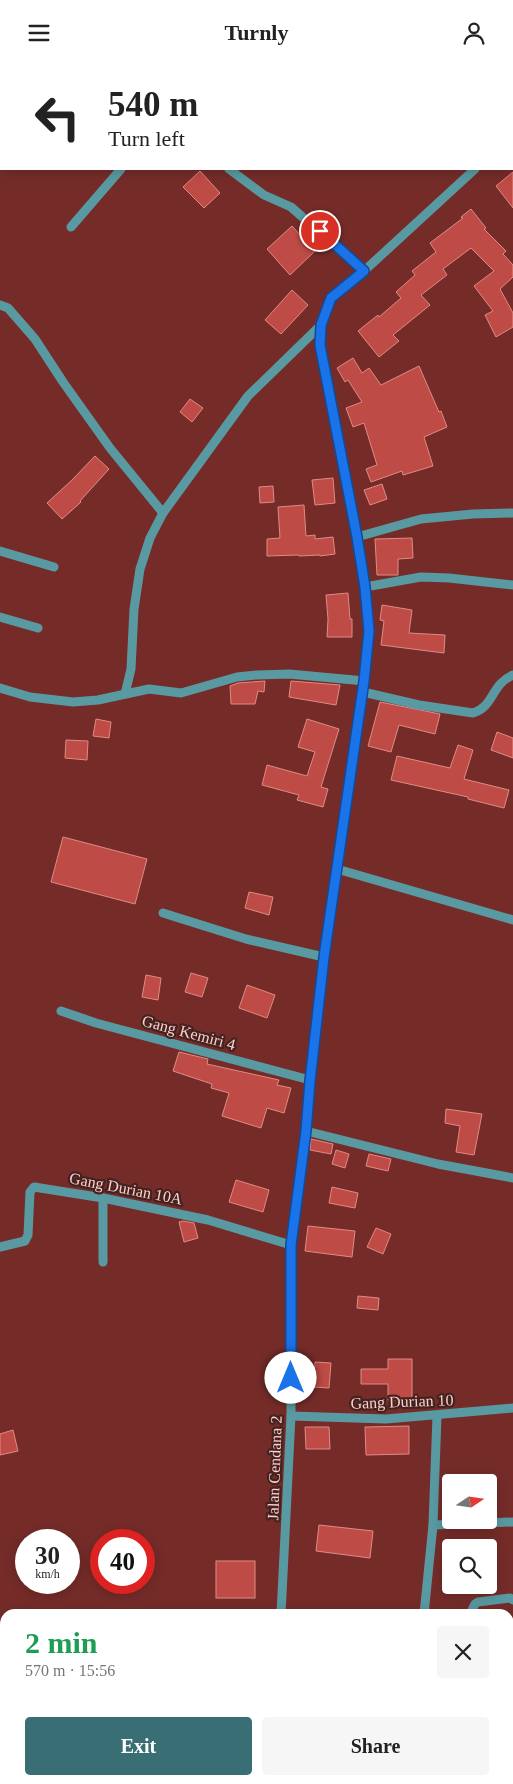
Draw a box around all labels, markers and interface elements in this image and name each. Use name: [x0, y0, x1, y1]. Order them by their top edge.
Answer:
icon: menu: [25, 19, 53, 47]
icon: person: [460, 19, 488, 47]
text: Turnly: [224, 20, 289, 45]
icon: left: [25, 85, 90, 150]
text: 540 m: [108, 85, 198, 124]
text: Turn left: [108, 126, 185, 151]
pin: [299, 210, 341, 252]
icon: arrive: [306, 217, 334, 245]
street label: Gang Kemiri 4: [140, 1012, 237, 1054]
street label: Gang Durian 10A: [68, 1169, 184, 1209]
position arrow: [264, 1351, 316, 1403]
street label: Gang Durian 10: [350, 1391, 454, 1413]
street label: Jalan Cendana 2: [264, 1415, 285, 1521]
north arrow: [442, 1474, 498, 1529]
map controls: [442, 1474, 497, 1594]
speed limit sign: 40: [90, 1529, 155, 1594]
button: search: [442, 1539, 497, 1594]
text: 30: [35, 1542, 60, 1569]
text: km/h: [35, 1567, 60, 1581]
text: 2 min: [25, 1626, 98, 1659]
button: close: [437, 1626, 489, 1678]
text: 570 m · 15:56: [25, 1662, 115, 1679]
button: Exit: [25, 1717, 252, 1775]
button: Share: [262, 1717, 489, 1775]

